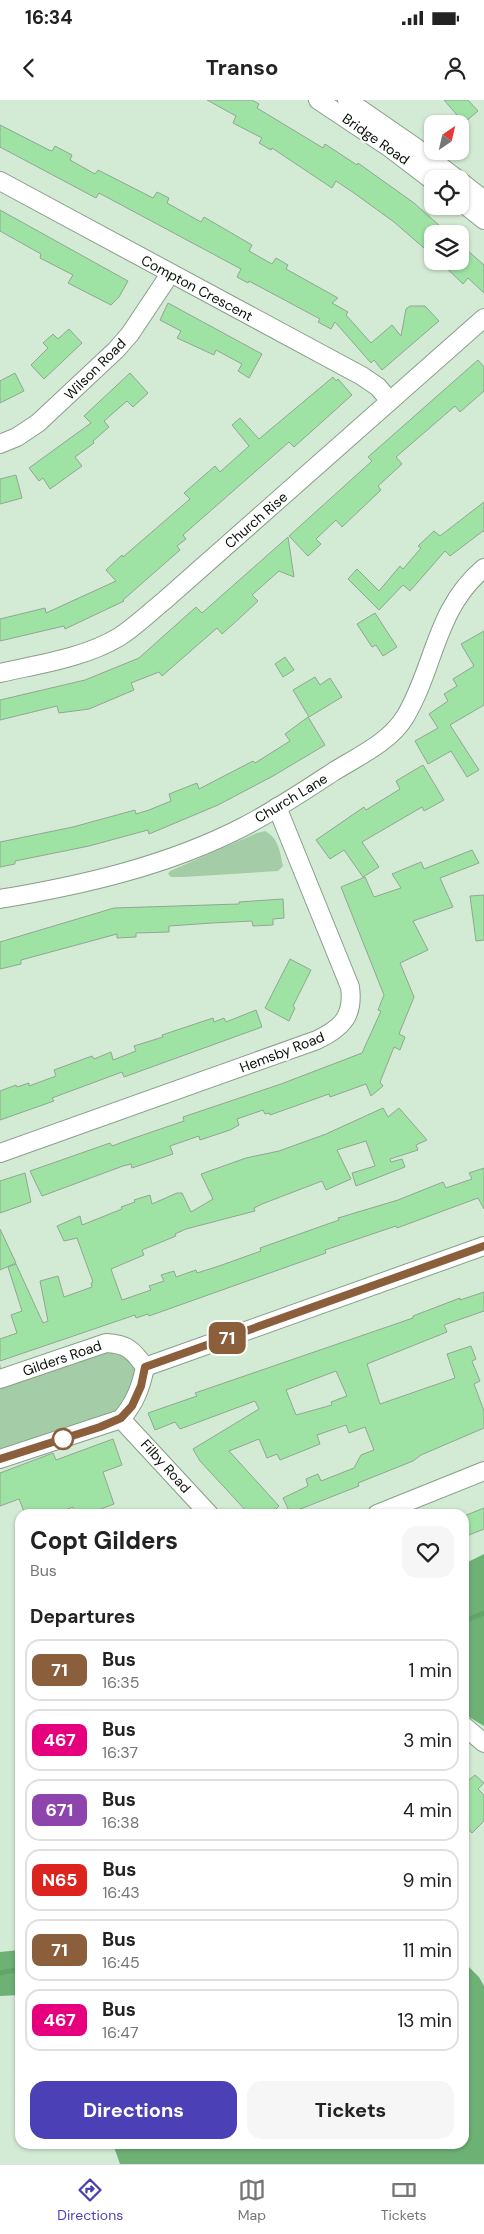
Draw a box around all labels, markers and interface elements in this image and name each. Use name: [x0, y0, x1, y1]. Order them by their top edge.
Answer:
text: 16:34: [25, 5, 73, 30]
text: Transo: [206, 53, 278, 82]
icon: back: [15, 54, 43, 82]
icon: person: [441, 54, 469, 82]
street label: Bridge Road: [339, 109, 413, 169]
north arrow: [424, 115, 469, 160]
map controls: [424, 115, 469, 270]
button: locate: [424, 170, 469, 215]
button: layers: [424, 225, 469, 270]
street label: Compton Crescent: [138, 251, 256, 325]
street label: Wilson Road: [60, 334, 130, 404]
street label: Church Rise: [221, 488, 291, 552]
street label: Church Lane: [251, 769, 331, 827]
street label: Hemsby Road: [237, 1028, 327, 1076]
line badge: 71: [204, 1322, 250, 1354]
text: 71: [219, 1326, 235, 1350]
street label: Gilders Road: [20, 1336, 104, 1380]
unlabelled marker: [52, 1428, 74, 1450]
street label: Filby Road: [137, 1435, 195, 1497]
text: Copt Gilders: [30, 1525, 178, 1556]
button: heart: [402, 1526, 454, 1578]
text: Bus: [30, 1560, 57, 1581]
text: Departures: [30, 1604, 135, 1629]
text: Bus: [102, 1647, 136, 1672]
text: 71: [51, 1658, 68, 1682]
text: 1 min: [409, 1658, 452, 1683]
text: 16:35: [102, 1672, 140, 1693]
text: Bus: [102, 1717, 136, 1742]
text: 467: [43, 1728, 76, 1752]
text: 3 min: [403, 1728, 452, 1753]
text: 16:37: [102, 1742, 138, 1763]
text: Bus: [102, 1787, 136, 1812]
text: 671: [46, 1798, 73, 1822]
text: 4 min: [403, 1798, 452, 1823]
text: 16:38: [102, 1812, 139, 1833]
text: Bus: [102, 1857, 136, 1882]
text: N65: [42, 1868, 77, 1892]
text: 9 min: [403, 1868, 452, 1893]
text: 16:43: [102, 1882, 140, 1903]
text: Bus: [102, 1927, 136, 1952]
text: 71: [51, 1938, 68, 1962]
text: 11 min: [403, 1938, 452, 1963]
text: 16:45: [102, 1952, 140, 1973]
text: Bus: [102, 1997, 136, 2022]
text: 467: [43, 2008, 76, 2032]
text: 13 min: [397, 2008, 452, 2033]
text: 16:47: [102, 2022, 139, 2043]
button: Directions: [30, 2081, 237, 2139]
button: Tickets: [247, 2081, 454, 2139]
tab: Directions: [57, 2176, 123, 2224]
tab: Map: [238, 2176, 266, 2224]
tab: Tickets: [381, 2176, 427, 2224]

